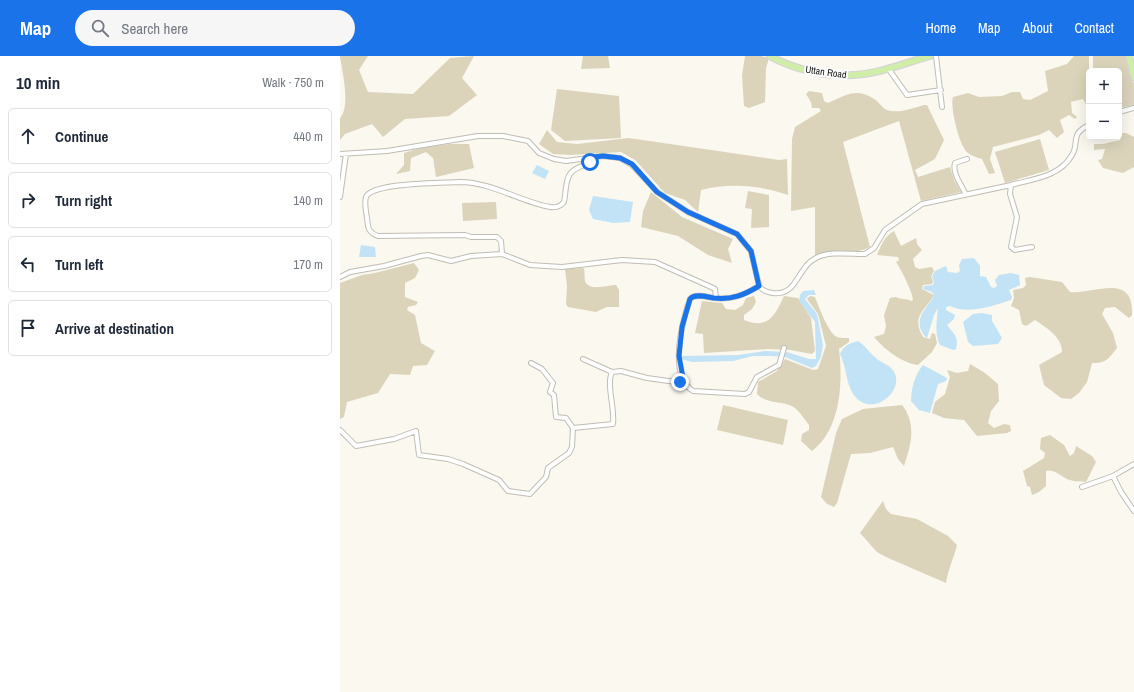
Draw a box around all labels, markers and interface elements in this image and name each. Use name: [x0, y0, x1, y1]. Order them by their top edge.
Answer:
search box: [75, 10, 355, 46]
text: Map: [20, 15, 51, 41]
icon: search: [89, 17, 111, 39]
text: Search here: [121, 18, 188, 39]
text: Home: [925, 19, 956, 37]
text: Map: [978, 19, 1000, 37]
text: About: [1022, 19, 1052, 37]
text: Contact: [1074, 19, 1114, 37]
street label: Uttan Road: [805, 63, 847, 81]
map controls: [1086, 68, 1122, 140]
button: +: [1086, 68, 1122, 104]
text: 10 min: [16, 71, 60, 94]
text: Walk · 750 m: [262, 74, 324, 91]
button: −: [1086, 104, 1122, 140]
icon: ahead: [17, 125, 39, 147]
text: Continue: [55, 126, 108, 147]
text: 440 m: [293, 128, 323, 145]
route start: [581, 153, 599, 171]
icon: right: [17, 189, 39, 211]
text: Turn right: [55, 190, 112, 211]
text: 140 m: [293, 192, 323, 209]
icon: left: [17, 253, 39, 275]
text: Turn left: [55, 254, 103, 275]
text: 170 m: [293, 256, 323, 273]
icon: arrive: [17, 317, 39, 339]
text: Arrive at destination: [55, 318, 174, 339]
route end: [671, 373, 689, 391]

